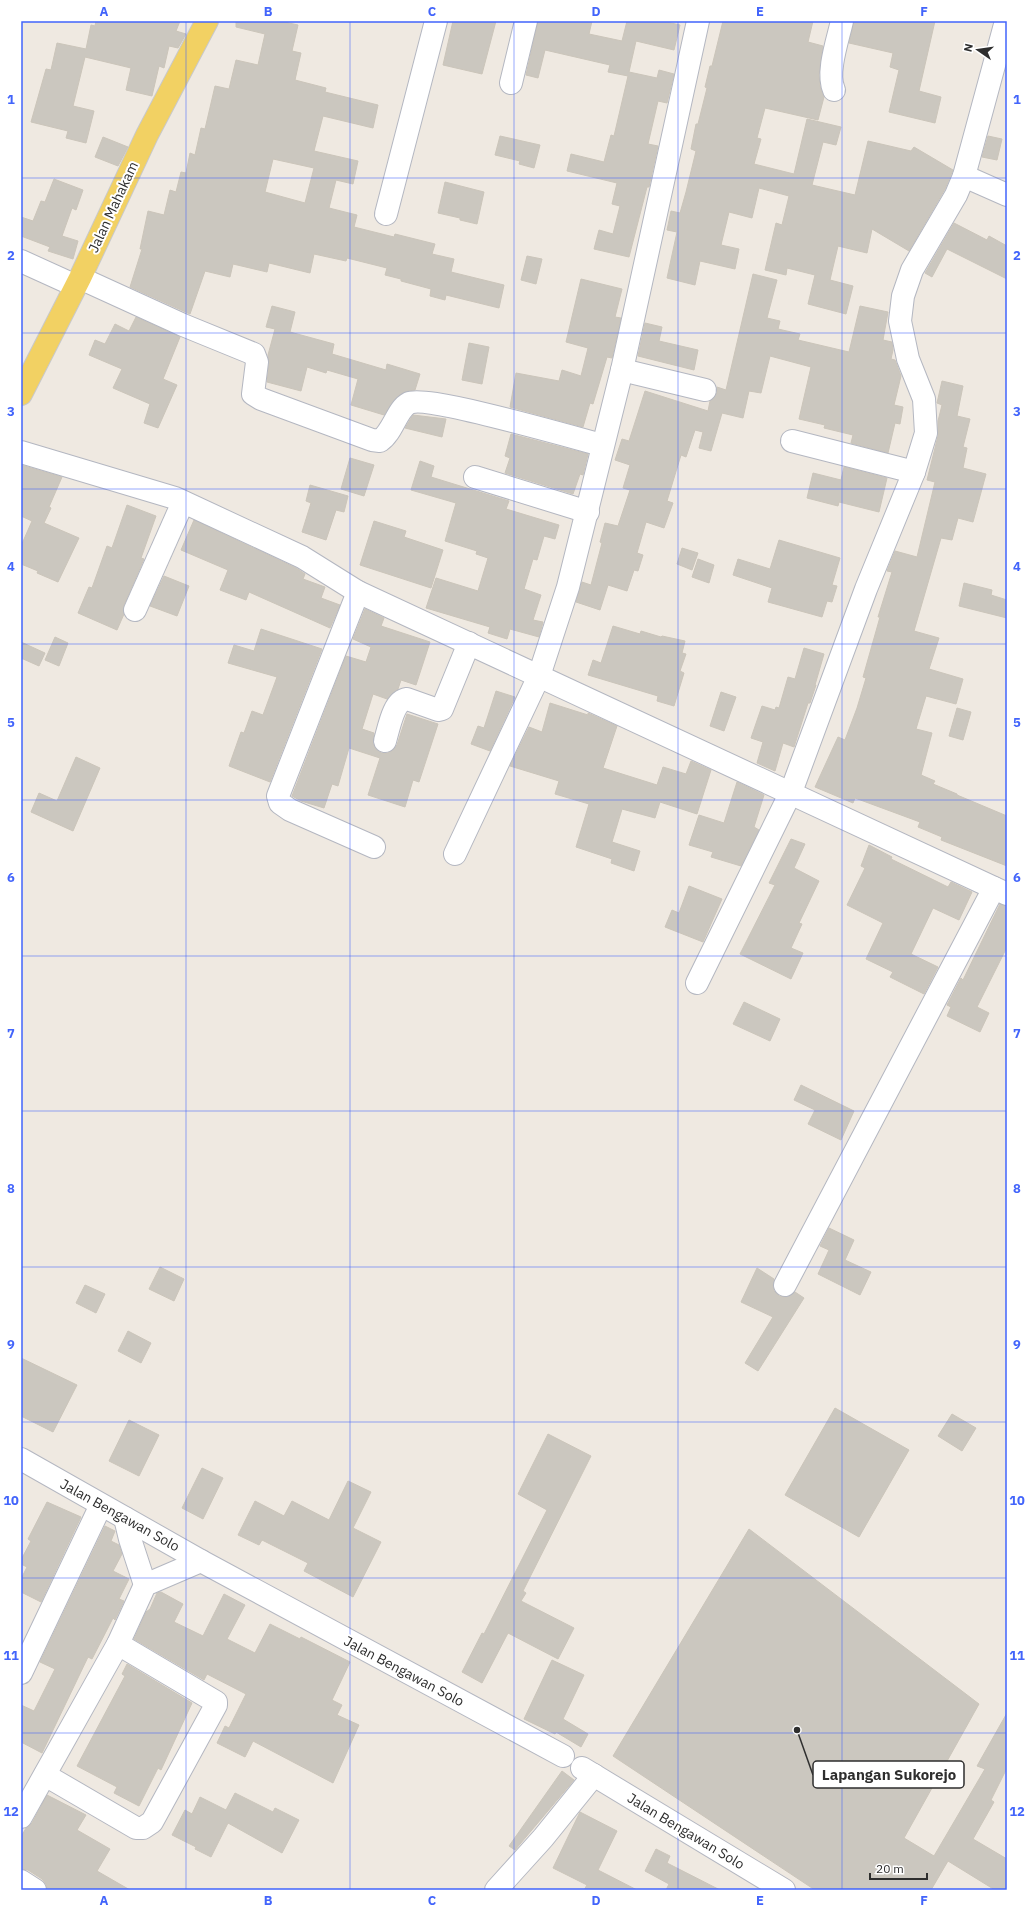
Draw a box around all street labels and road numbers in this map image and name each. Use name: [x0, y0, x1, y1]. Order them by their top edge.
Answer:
street label: Jalan Mahakam: [84, 159, 142, 255]
street label: Jalan Bengawan Solo: [57, 1475, 183, 1555]
street label: Jalan Bengawan Solo: [341, 1632, 467, 1710]
street label: Jalan Bengawan Solo: [624, 1789, 748, 1873]

